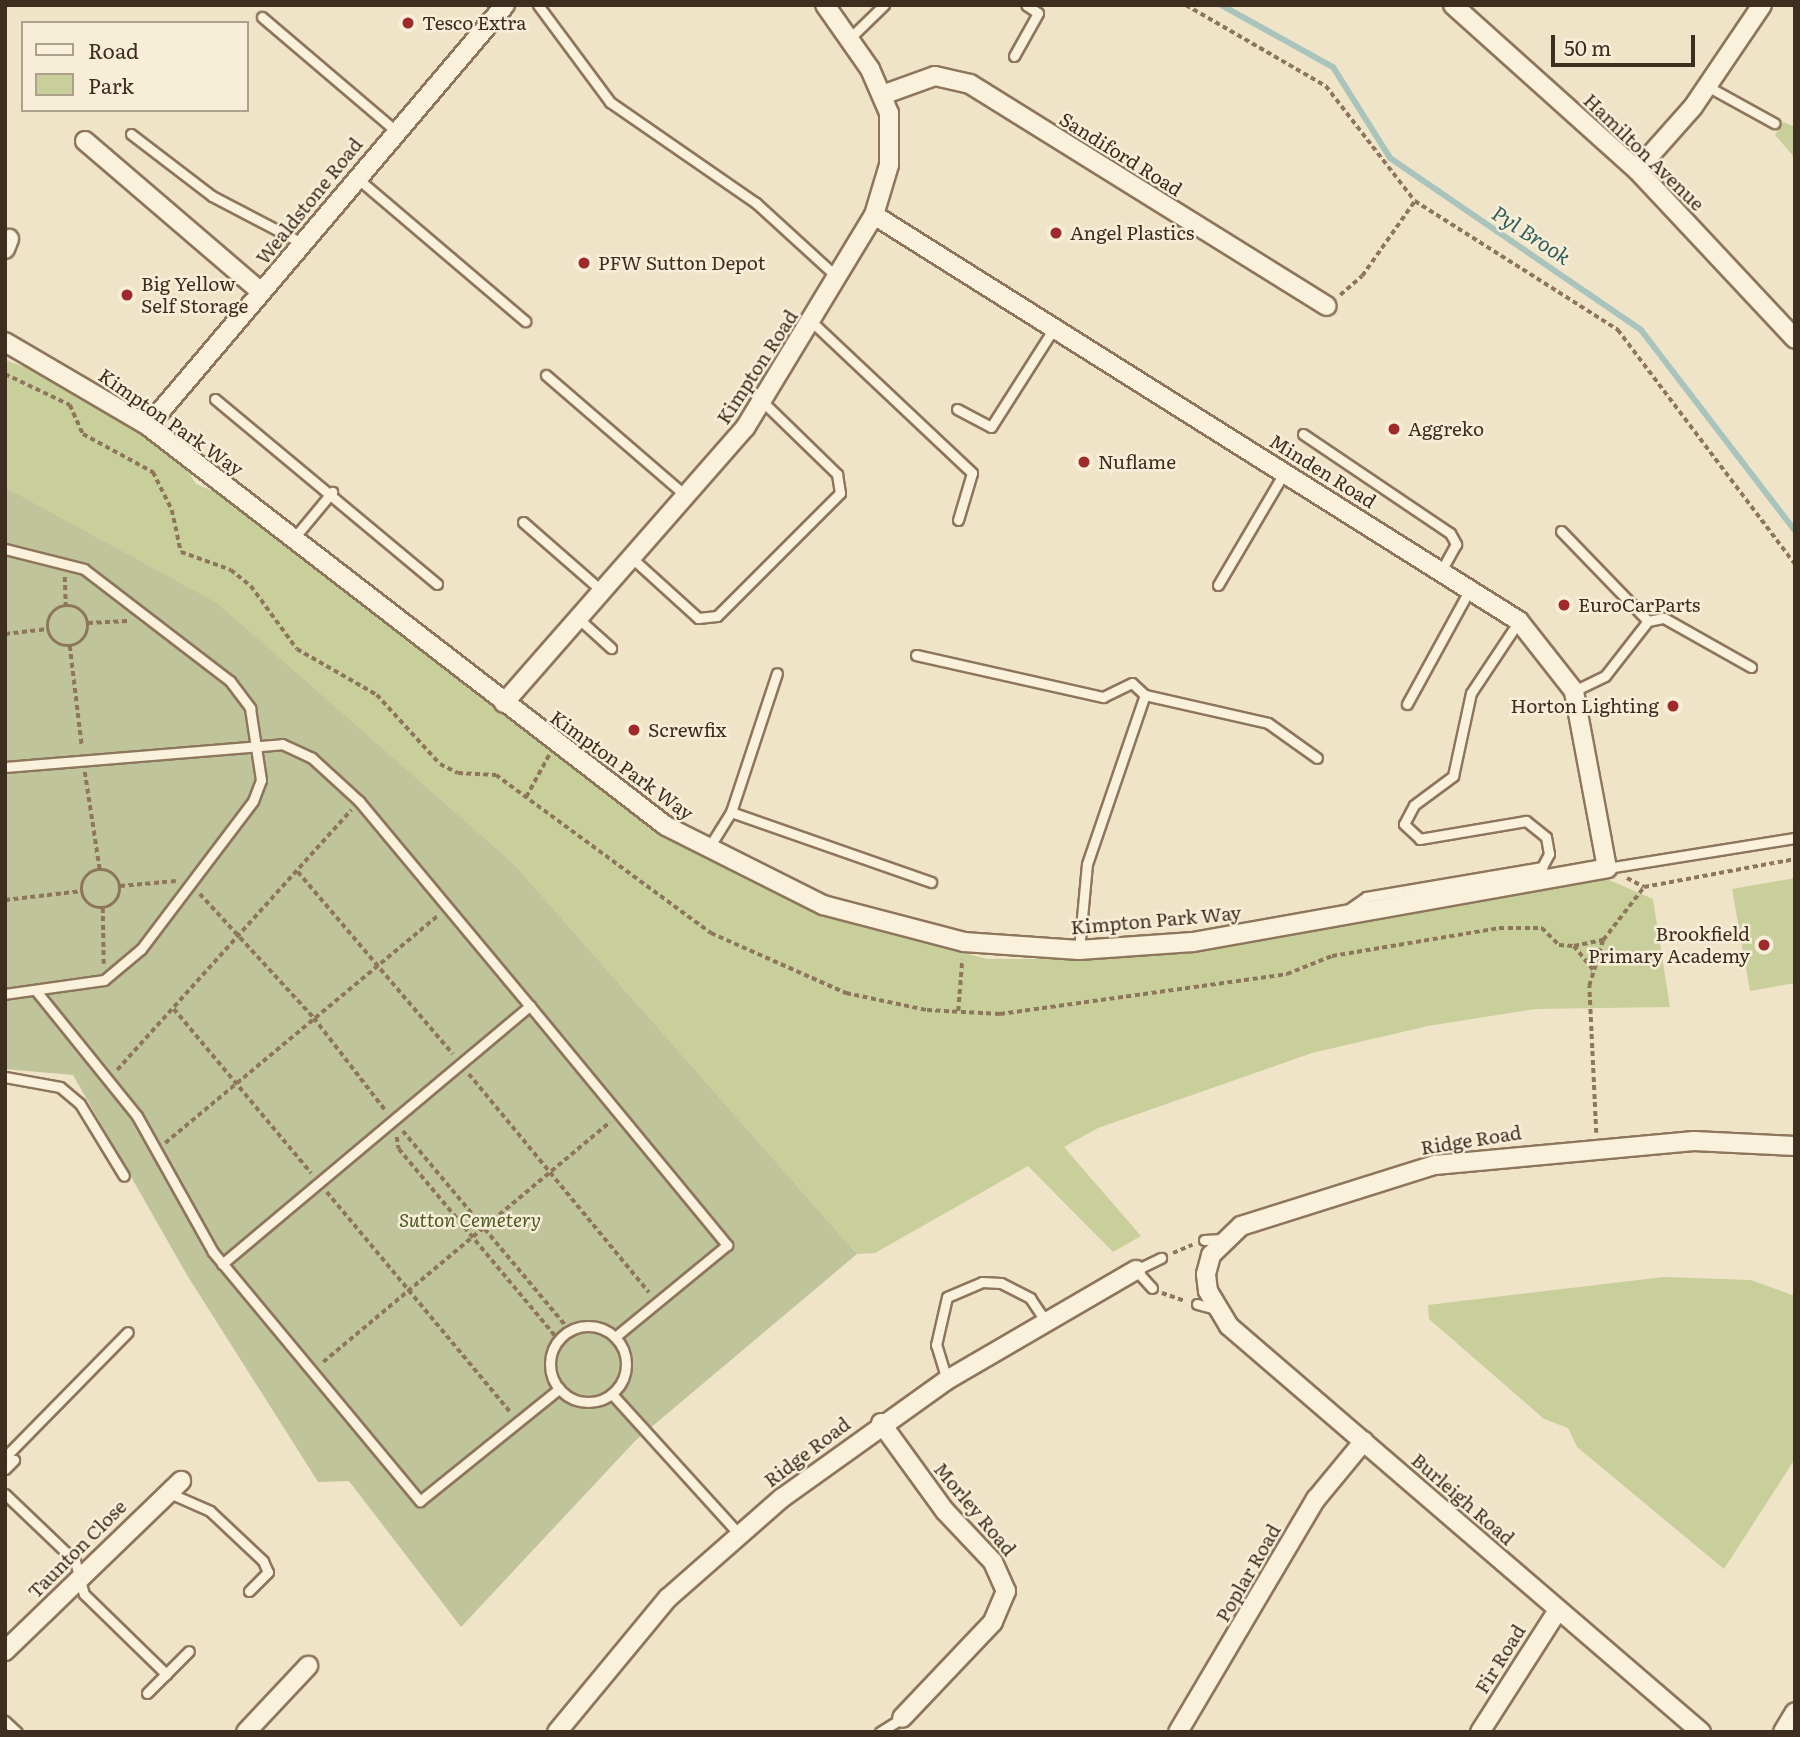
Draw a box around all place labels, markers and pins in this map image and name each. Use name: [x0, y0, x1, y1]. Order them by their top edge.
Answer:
place label: Tesco Extra: [422, 12, 526, 34]
marker: Tesco Extra: [400, 15, 416, 31]
place label: Angel Plastics: [1070, 222, 1194, 244]
marker: Angel Plastics: [1048, 225, 1064, 241]
place label: PFW Sutton Depot: [598, 252, 765, 274]
marker: PFW Sutton Depot: [576, 255, 592, 271]
place label: Big Yellow Self Storage: [141, 273, 248, 317]
marker: Big Yellow Self Storage: [119, 287, 135, 303]
place label: Aggreko: [1408, 418, 1484, 440]
marker: Aggreko: [1386, 421, 1402, 437]
place label: Nuflame: [1098, 451, 1176, 473]
marker: Nuflame: [1076, 454, 1092, 470]
place label: EuroCarParts: [1578, 594, 1700, 616]
marker: EuroCarParts: [1556, 597, 1572, 613]
place label: Horton Lighting: [1510, 695, 1659, 717]
marker: Horton Lighting: [1665, 698, 1681, 714]
place label: Screwfix: [648, 719, 727, 741]
marker: Screwfix: [626, 722, 642, 738]
place label: Brookfield Primary Academy: [1588, 923, 1750, 967]
marker: Brookfield Primary Academy: [1756, 937, 1772, 953]

